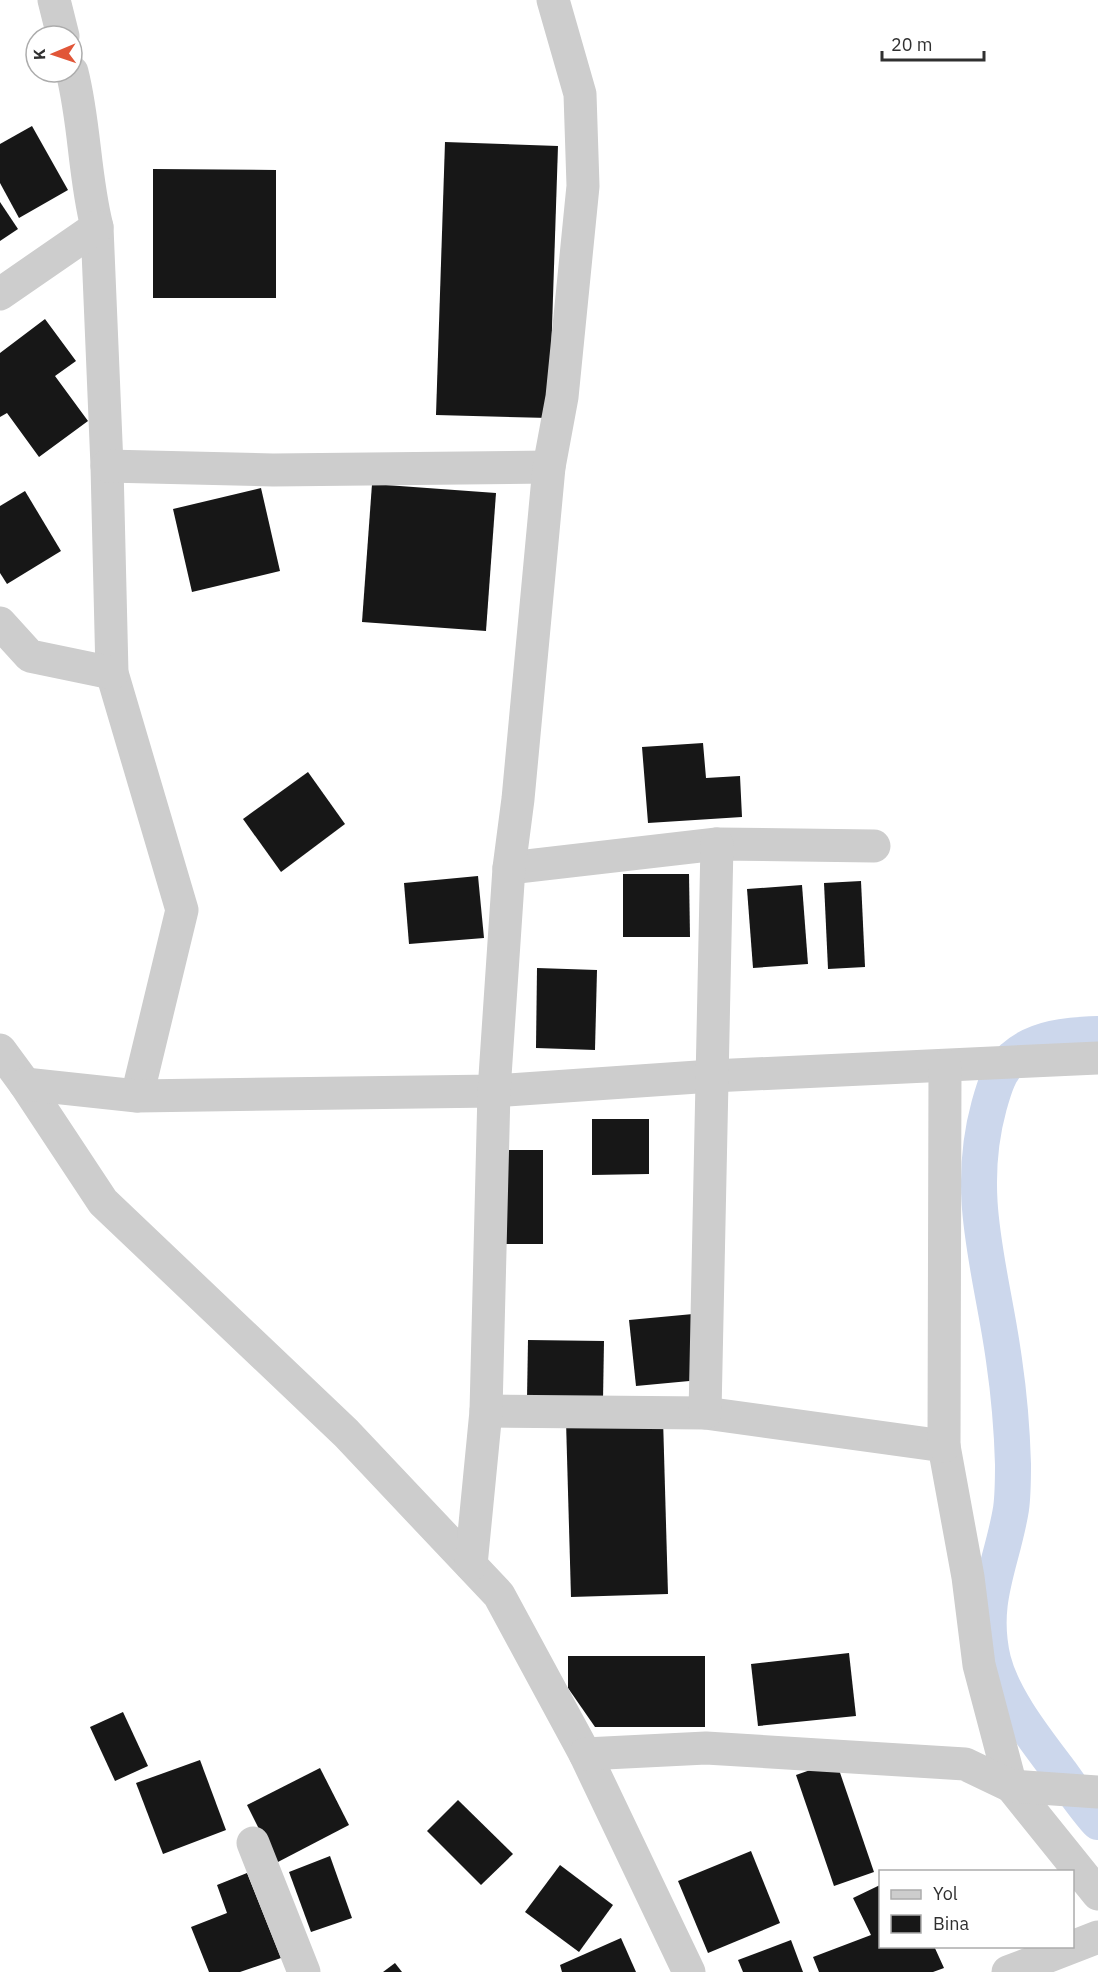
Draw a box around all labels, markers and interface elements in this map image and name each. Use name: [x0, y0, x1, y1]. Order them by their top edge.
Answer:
north arrow: [24, 24, 84, 84]
scale bar: [882, 24, 984, 62]
text: 20 m: [891, 33, 933, 56]
text: K: [29, 49, 49, 60]
legend: [879, 1870, 1074, 1948]
text: Yol: [933, 1882, 958, 1905]
text: Bina: [933, 1912, 969, 1935]

